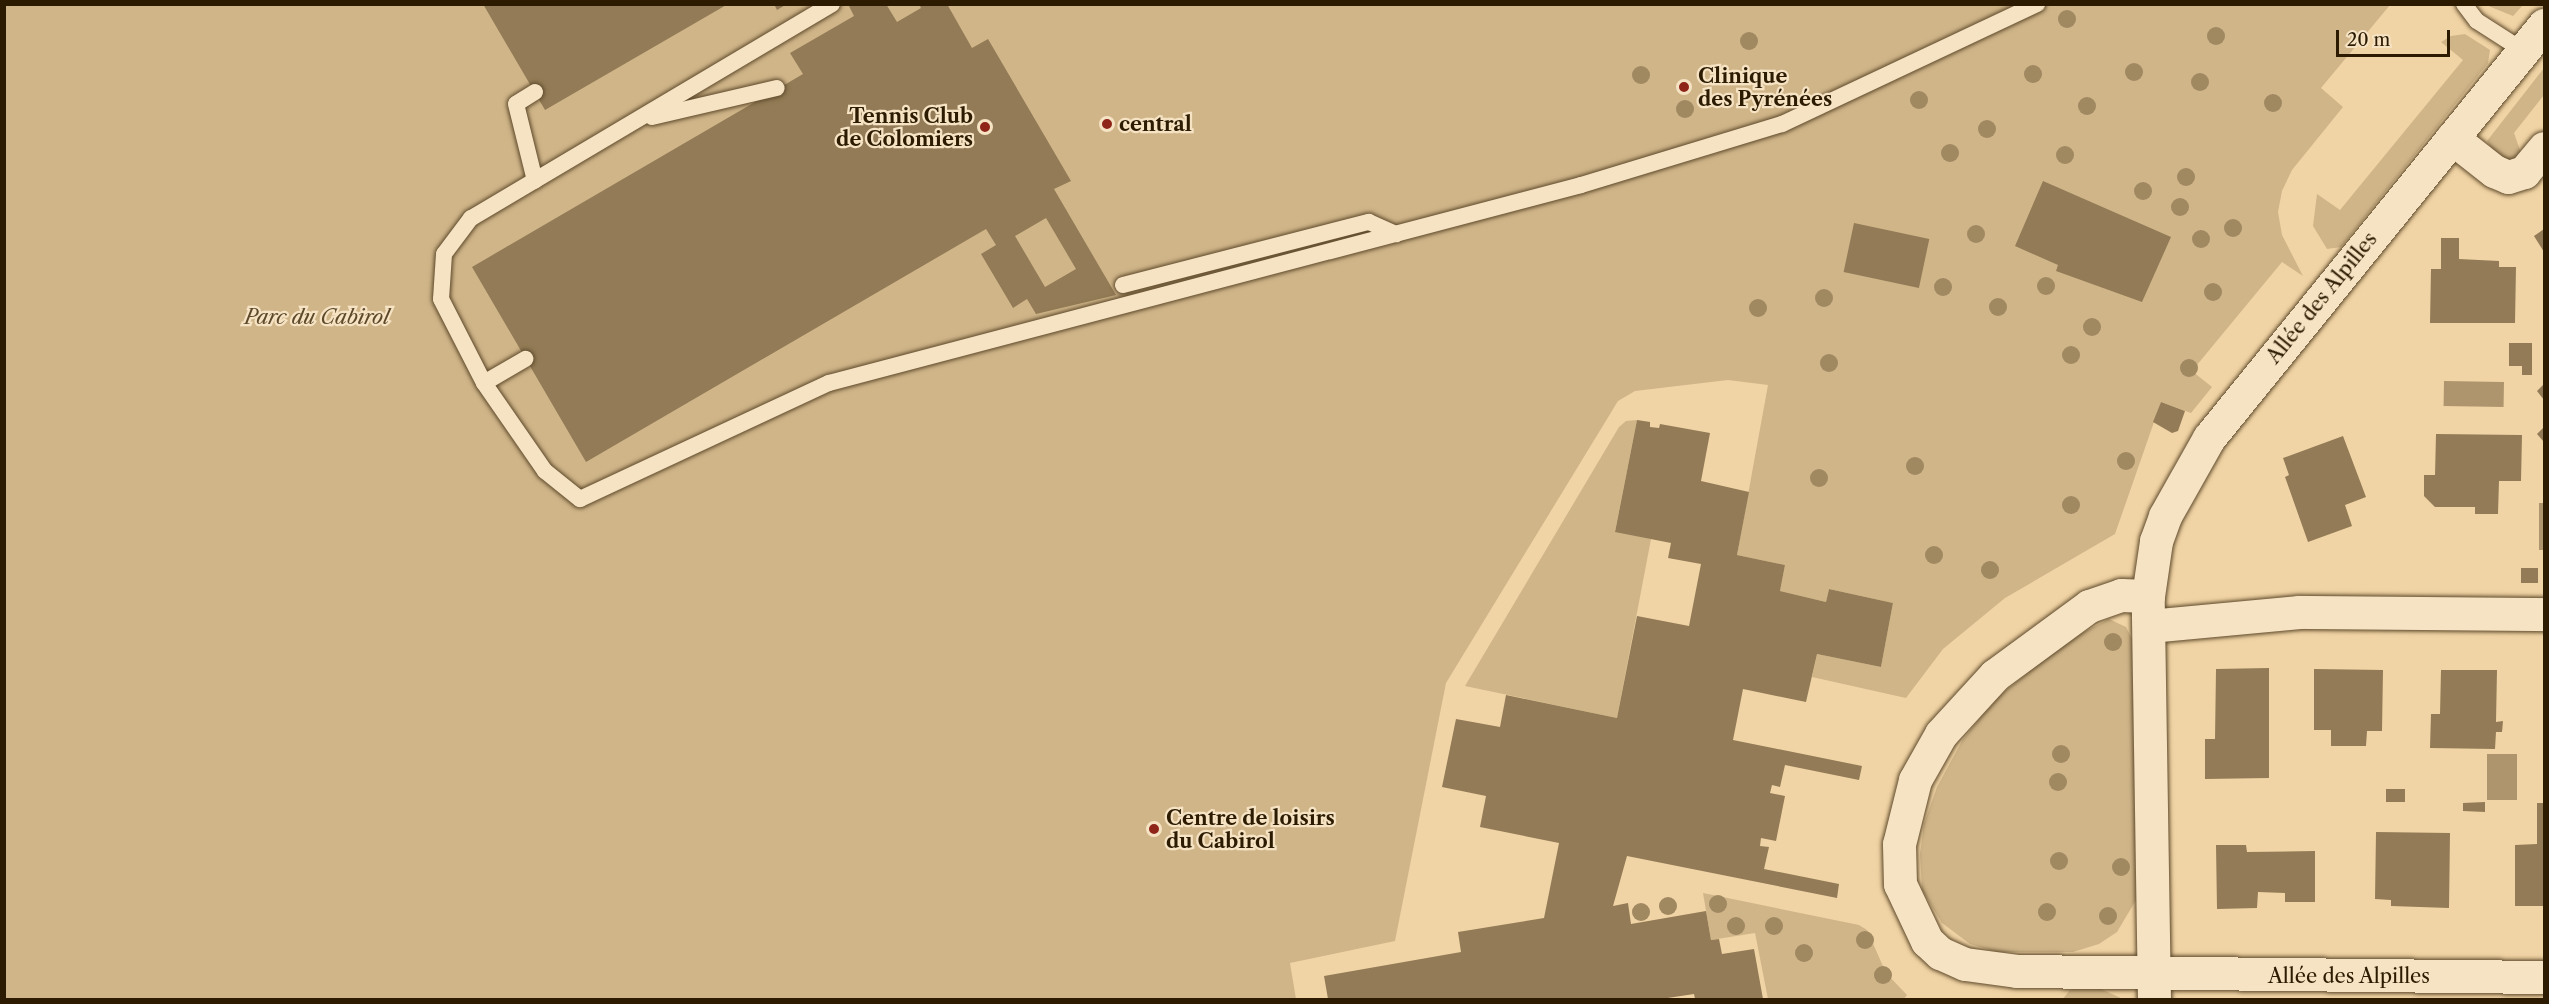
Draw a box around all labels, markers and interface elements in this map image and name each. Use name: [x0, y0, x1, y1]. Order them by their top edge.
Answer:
scale bar: [2339, 18, 2453, 56]
text: 20 m: [2347, 29, 2390, 51]
place label: Clinique des Pyrénées: [1698, 64, 1832, 111]
marker: Clinique des Pyrénées: [1675, 78, 1693, 96]
place label: Tennis Club de Colomiers: [836, 104, 973, 151]
place label: central: [1119, 112, 1192, 136]
marker: central: [1100, 117, 1114, 131]
marker: Tennis Club de Colomiers: [978, 120, 992, 134]
street label: Allée des Alpilles: [2261, 227, 2383, 369]
park label: Parc du Cabirol: [244, 305, 390, 329]
place label: Centre de loisirs du Cabirol: [1166, 806, 1335, 853]
marker: Centre de loisirs du Cabirol: [1147, 822, 1161, 836]
street label: Allée des Alpilles: [2268, 964, 2430, 988]

